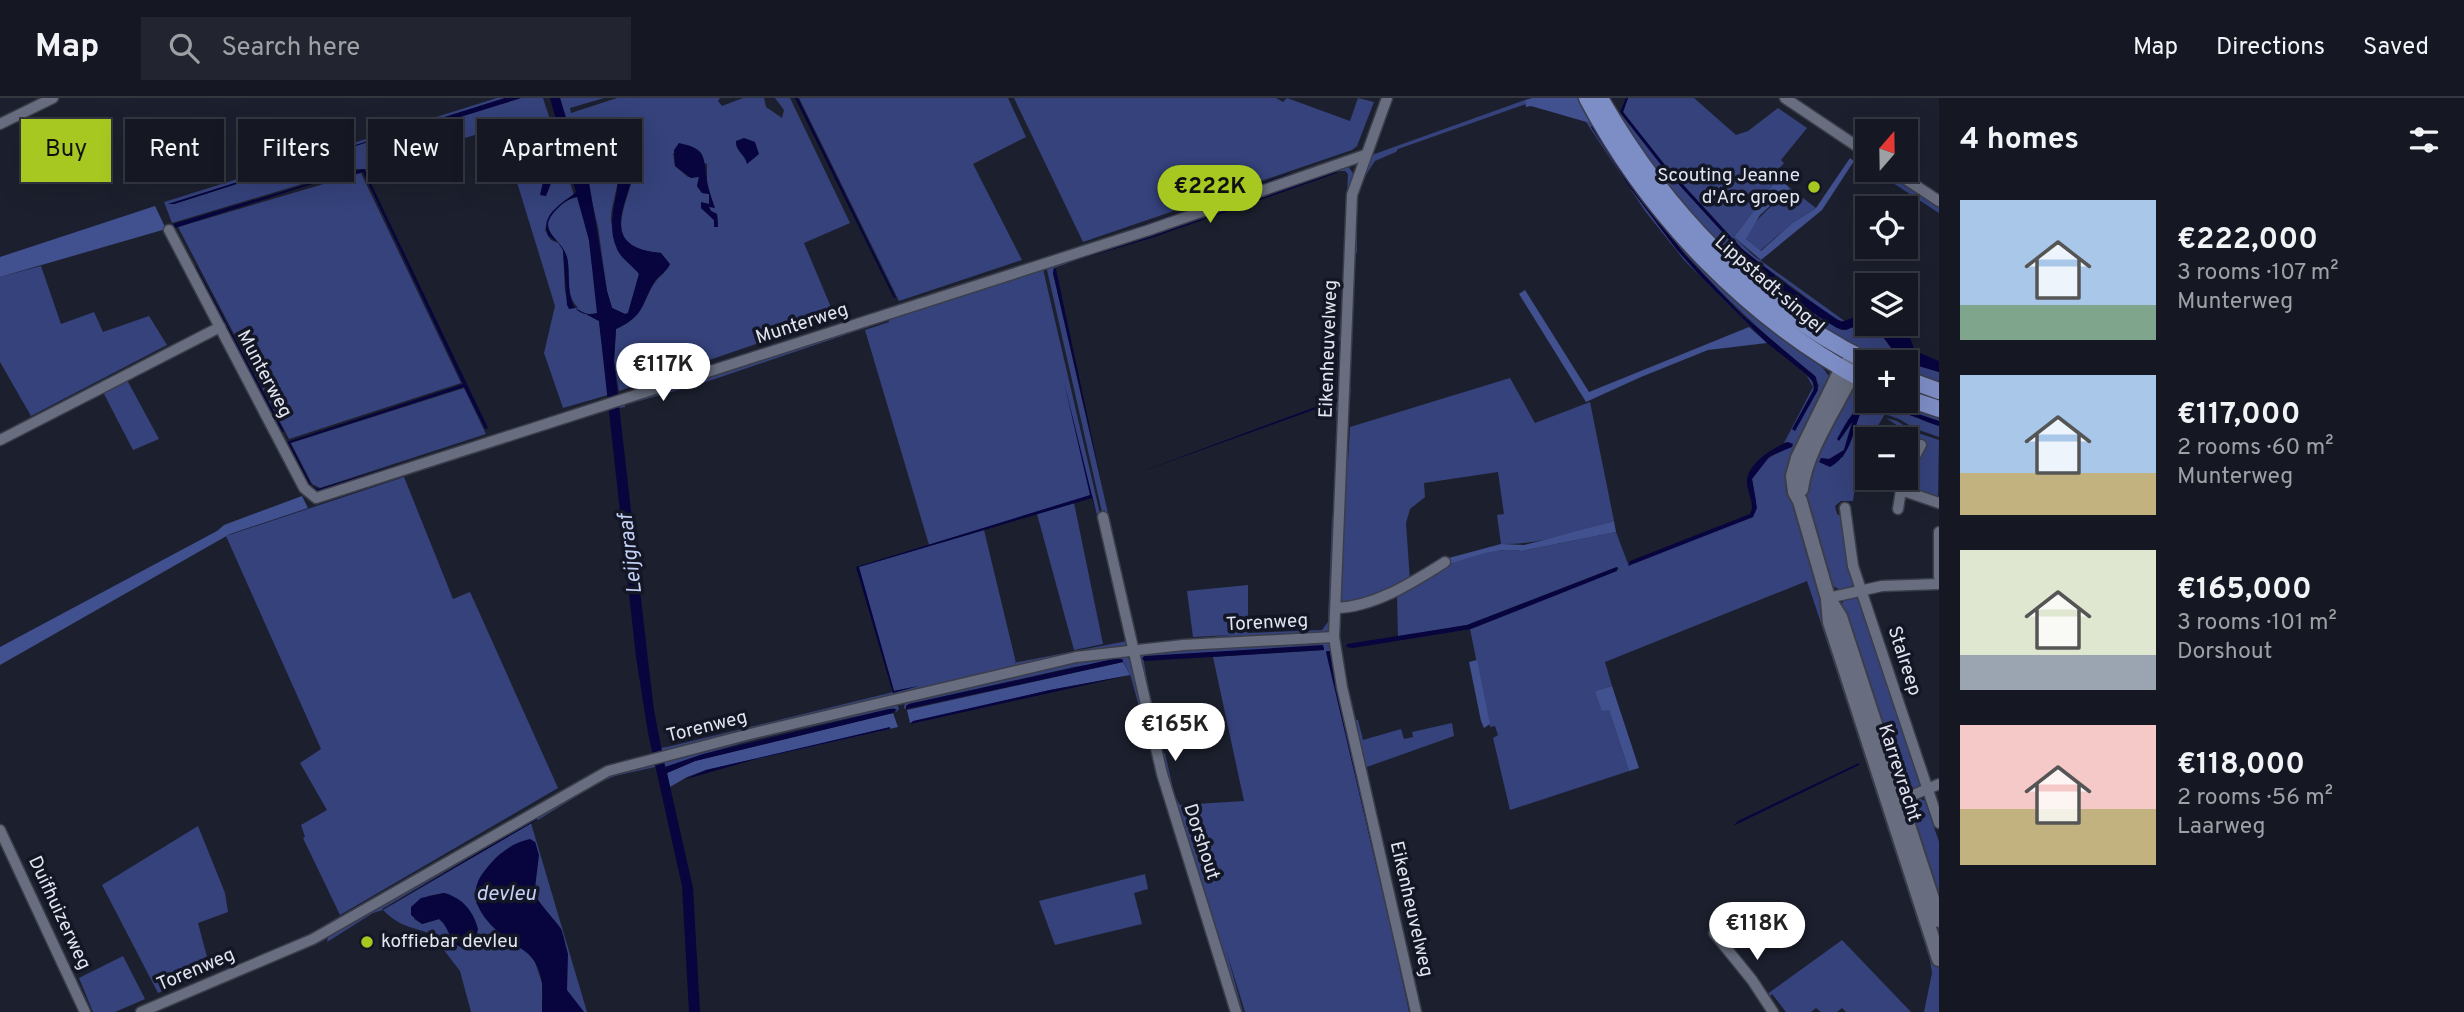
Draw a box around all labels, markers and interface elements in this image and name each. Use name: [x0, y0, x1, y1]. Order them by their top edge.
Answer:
search box: [141, 17, 631, 80]
text: Map: [35, 27, 99, 69]
icon: search: [165, 29, 203, 67]
text: Search here: [221, 32, 360, 65]
text: Map: [2133, 33, 2178, 63]
text: Directions: [2216, 33, 2325, 63]
text: Saved: [2363, 33, 2429, 63]
chip: Buy: [21, 119, 111, 182]
chip: Rent: [125, 119, 224, 182]
chip: Filters: [238, 119, 354, 182]
chip: New: [368, 119, 463, 182]
chip: Apartment: [477, 119, 642, 182]
north arrow: [1855, 119, 1918, 182]
map controls: [1855, 119, 1918, 490]
icon: filters: [2405, 121, 2443, 159]
text: 4 homes: [1960, 122, 2079, 159]
place label: Scouting Jeanne d'Arc groep: [1657, 164, 1800, 210]
pin: €222K: [1161, 166, 1259, 225]
text: €222K: [1173, 173, 1247, 202]
marker: Scouting Jeanne d'Arc groep: [1806, 179, 1822, 195]
button: locate: [1855, 196, 1918, 259]
text: €222,000: [2177, 222, 2318, 259]
icon: home: [2016, 228, 2100, 312]
street label: Lippstadt-singel: [1709, 231, 1829, 339]
text: 3 rooms · 107 m²: [2177, 259, 2339, 288]
button: layers: [1855, 273, 1918, 336]
street label: Eikenheuvelweg: [1315, 279, 1343, 419]
text: Munterweg: [2177, 288, 2293, 317]
street label: Munterweg: [753, 298, 851, 350]
street label: Munterweg: [231, 326, 297, 422]
pin: €117K: [614, 344, 712, 403]
button: +: [1855, 350, 1918, 413]
text: €117K: [632, 351, 694, 380]
text: €117,000: [2177, 397, 2300, 434]
icon: home: [2016, 403, 2100, 487]
button: −: [1855, 427, 1918, 490]
text: 2 rooms · 60 m²: [2177, 434, 2334, 463]
text: Munterweg: [2177, 463, 2293, 492]
water label: Leijgraaf: [612, 510, 649, 596]
text: €165,000: [2177, 572, 2312, 609]
icon: home: [2016, 578, 2100, 662]
street label: Torenweg: [1225, 609, 1309, 637]
text: 3 rooms · 101 m²: [2177, 609, 2337, 638]
street label: Stalreep: [1881, 623, 1927, 699]
text: Dorshout: [2177, 638, 2272, 667]
pin: €165K: [1126, 704, 1224, 763]
street label: Torenweg: [664, 705, 750, 749]
text: €165K: [1141, 711, 1209, 740]
street label: Karrevracht: [1872, 721, 1926, 825]
text: €118,000: [2177, 747, 2305, 784]
icon: home: [2016, 753, 2100, 837]
text: 2 rooms · 56 m²: [2177, 784, 2333, 813]
street label: Dorshout: [1177, 801, 1225, 883]
text: Laarweg: [2177, 813, 2265, 842]
street label: Eikenheuvelweg: [1384, 839, 1438, 979]
street label: Duifhuizerweg: [22, 852, 96, 974]
water label: devleu: [476, 881, 537, 908]
pin: €118K: [1708, 902, 1806, 962]
text: €118K: [1725, 910, 1789, 939]
place label: koffiebar devleu: [381, 930, 518, 954]
marker: koffiebar devleu: [359, 934, 375, 950]
street label: Torenweg: [153, 943, 239, 997]

